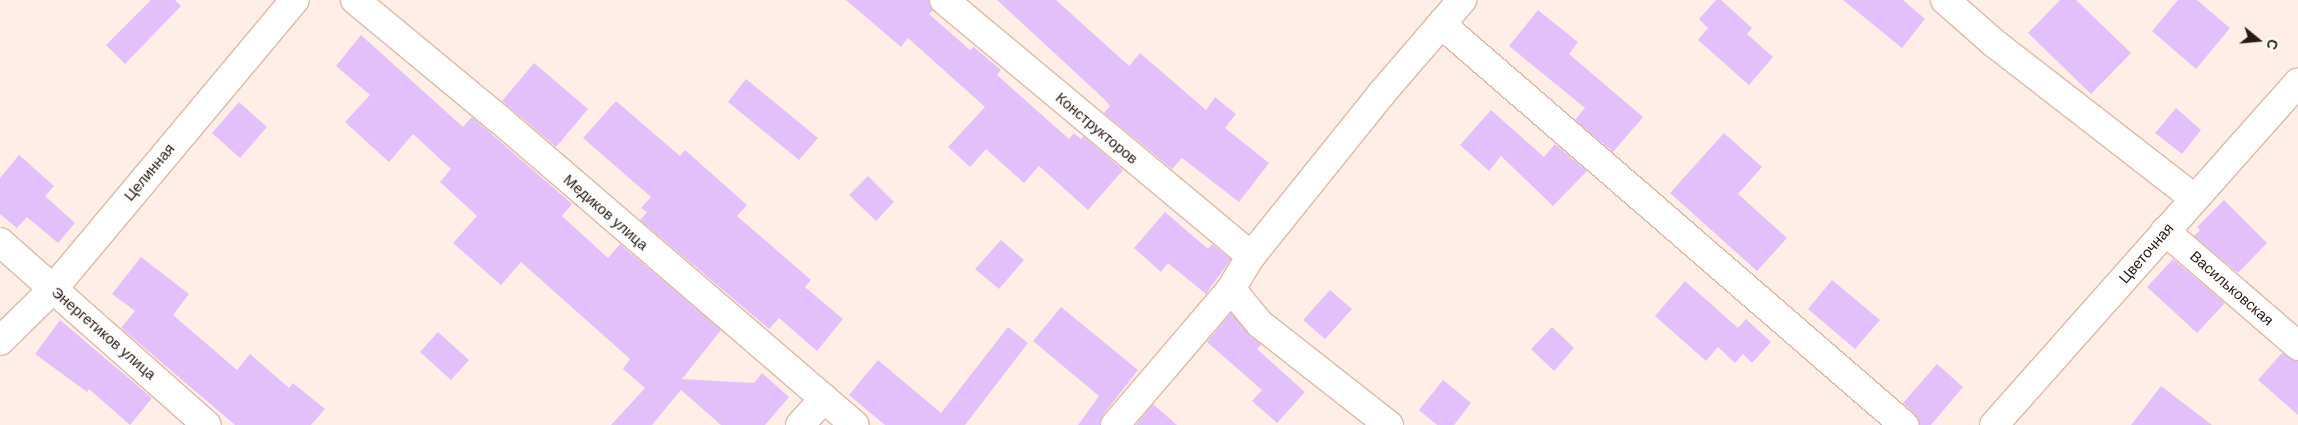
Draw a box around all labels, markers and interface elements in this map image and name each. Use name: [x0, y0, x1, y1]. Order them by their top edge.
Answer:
north arrow: [2233, 15, 2283, 65]
text: С: [2263, 37, 2281, 52]
street label: Конструкторов: [1052, 88, 1142, 168]
street label: Целинная: [120, 140, 178, 204]
street label: Медиков улица: [560, 170, 652, 254]
street label: Цветочная: [2115, 219, 2177, 287]
street label: Васильковская: [2187, 247, 2277, 329]
street label: Энергетиков улица: [48, 283, 160, 383]

